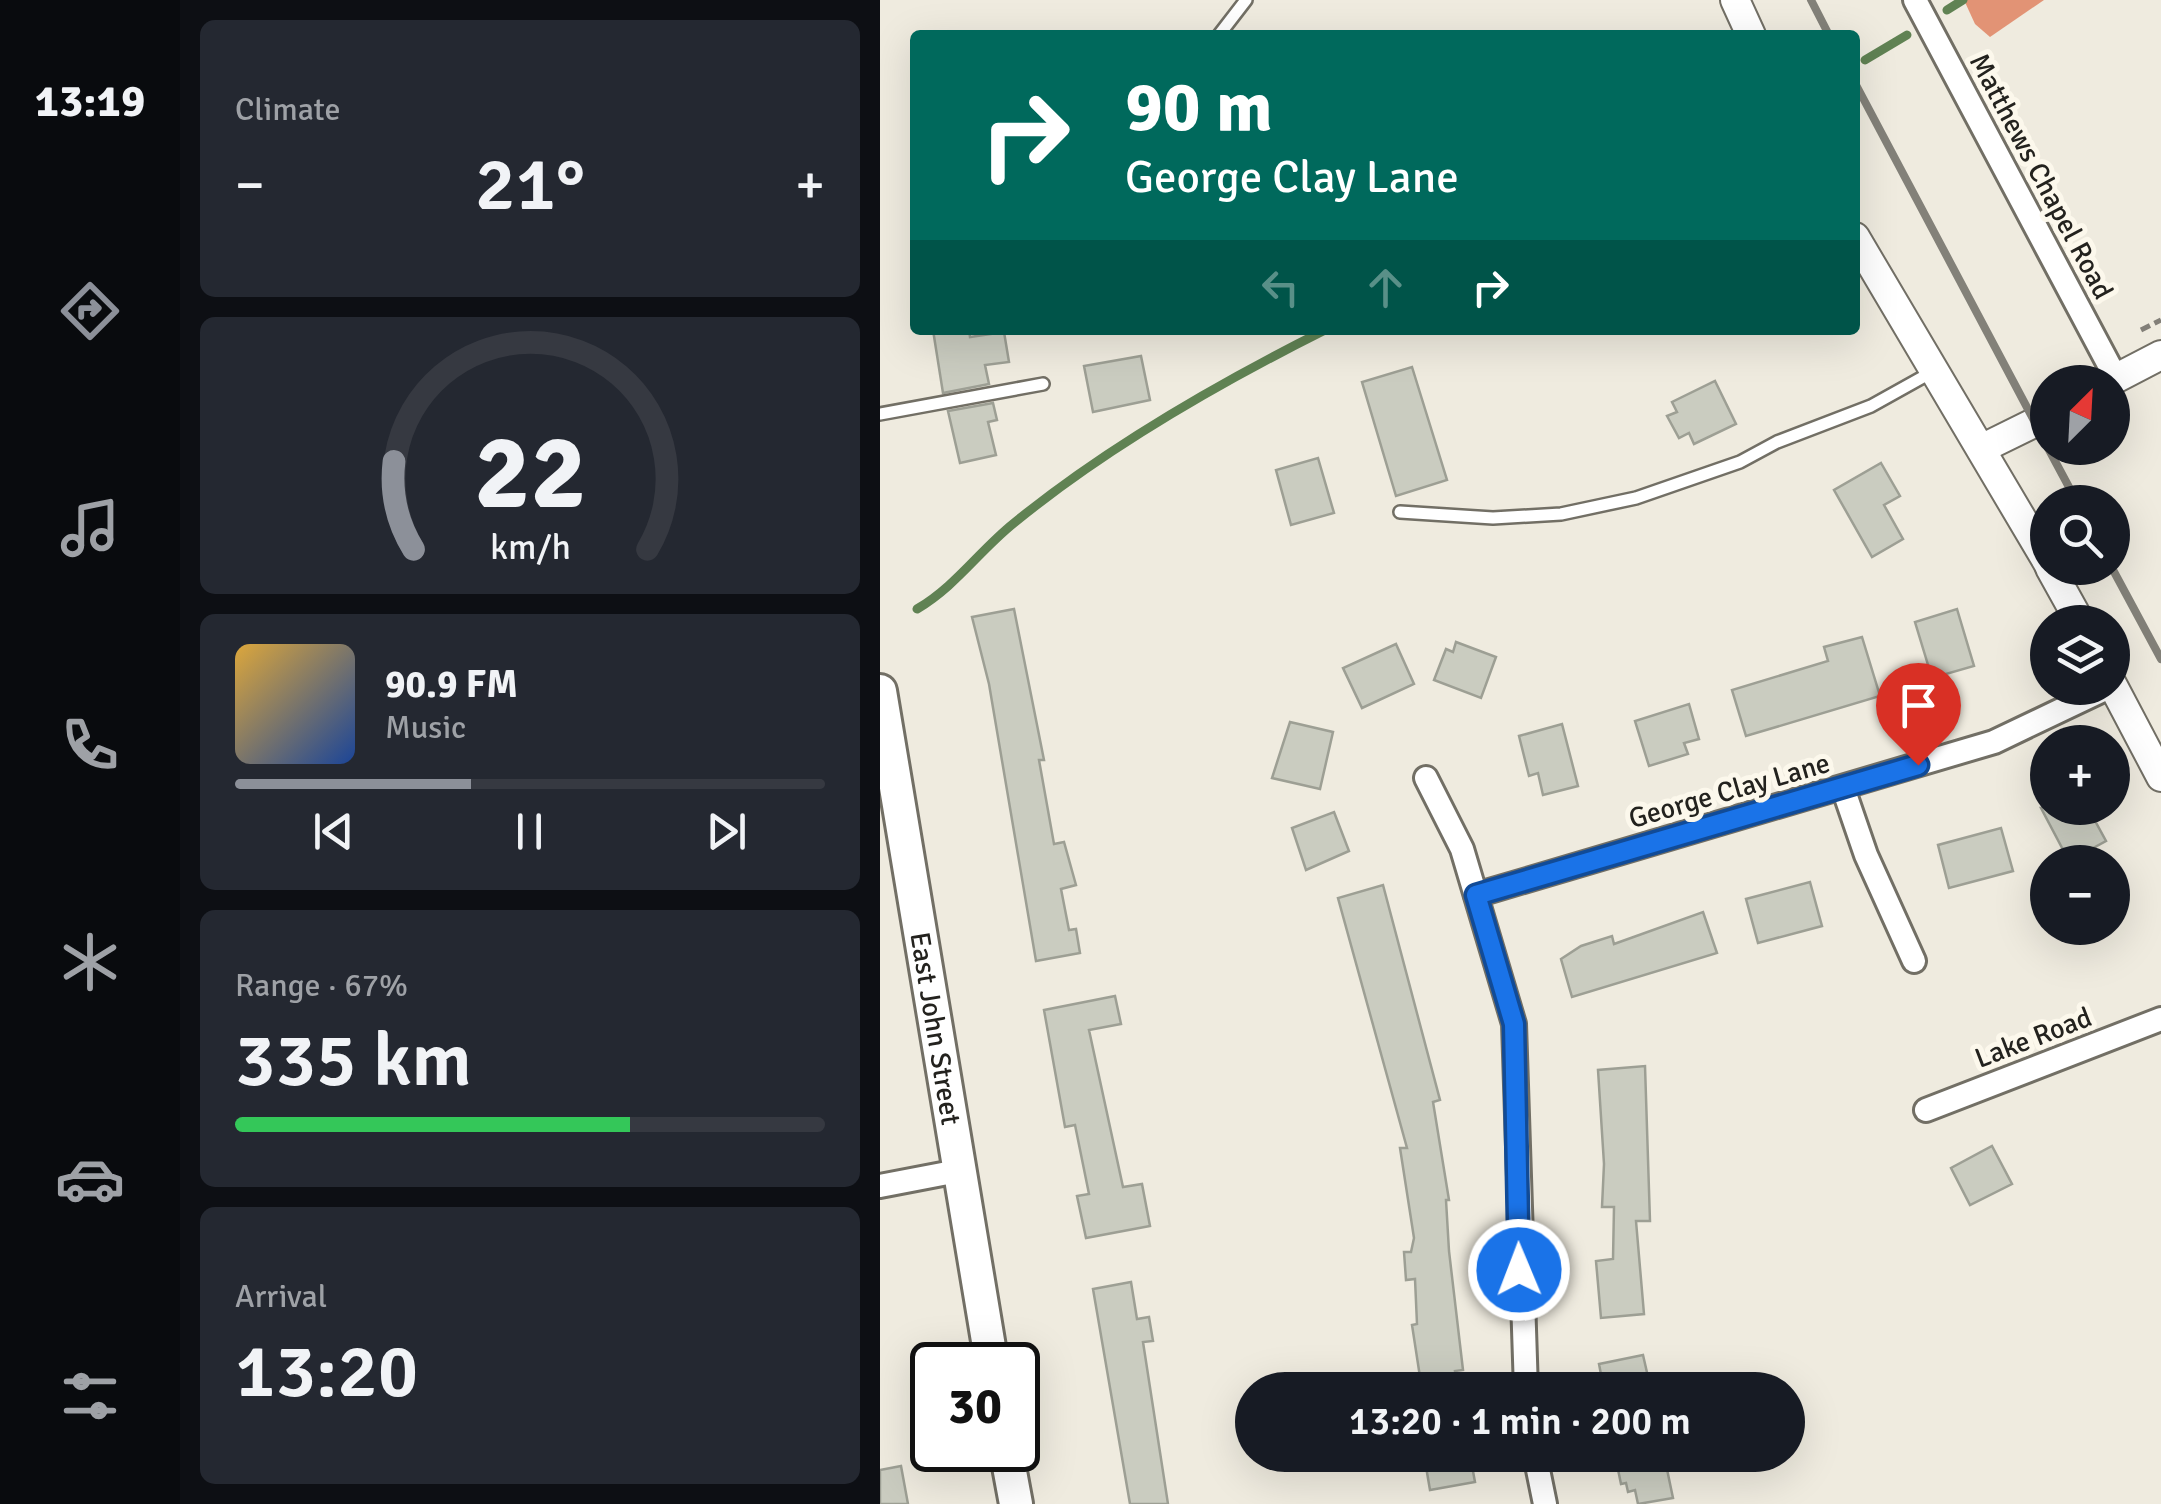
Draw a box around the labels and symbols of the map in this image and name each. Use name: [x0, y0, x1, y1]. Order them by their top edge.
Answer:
street label: Matthews Chapel Road: [1962, 48, 2120, 305]
north arrow: [2030, 365, 2130, 465]
pin: [1876, 663, 1961, 766]
street label: George Clay Lane: [1625, 746, 1834, 836]
street label: East John Street: [902, 930, 968, 1128]
street label: Lake Road: [1970, 1000, 2096, 1076]
position arrow: [1467, 1218, 1571, 1322]
speed limit sign: 30: [910, 1342, 1040, 1472]

